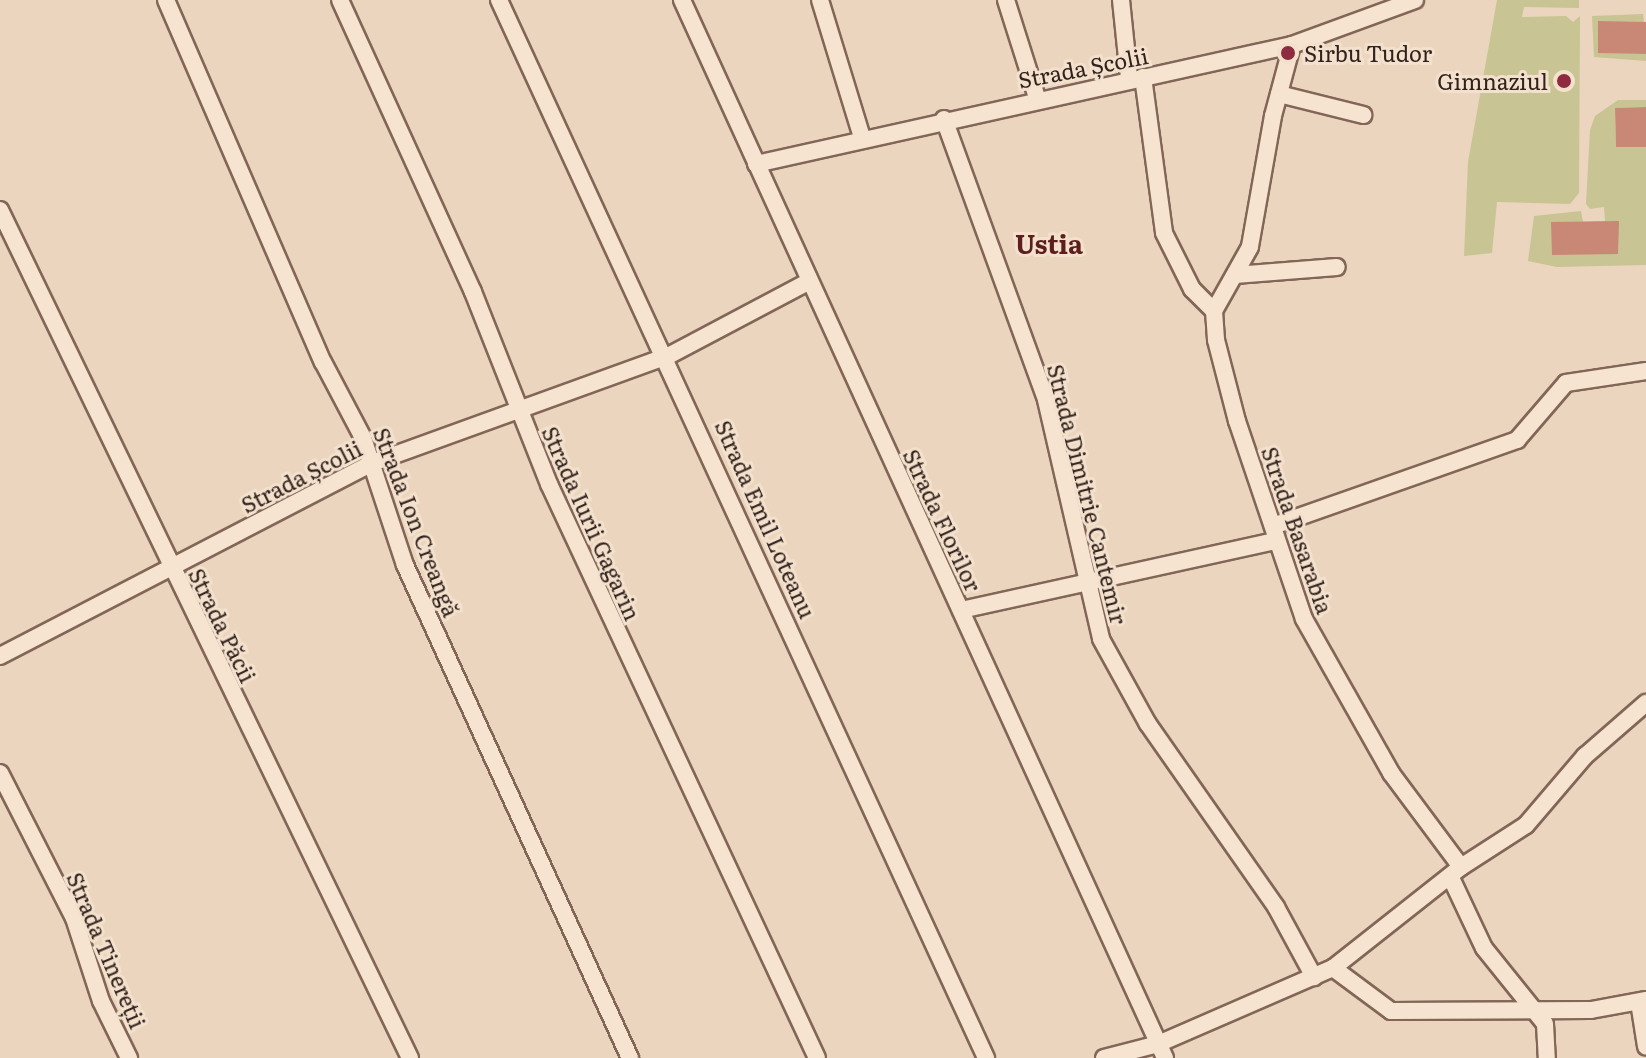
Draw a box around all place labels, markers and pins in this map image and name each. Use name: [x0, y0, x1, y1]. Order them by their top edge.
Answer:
place label: Sirbu Tudor: [1304, 40, 1432, 66]
marker: Sirbu Tudor: [1279, 44, 1297, 62]
place label: Gimnaziul: [1437, 68, 1548, 94]
marker: Gimnaziul: [1555, 72, 1573, 90]

